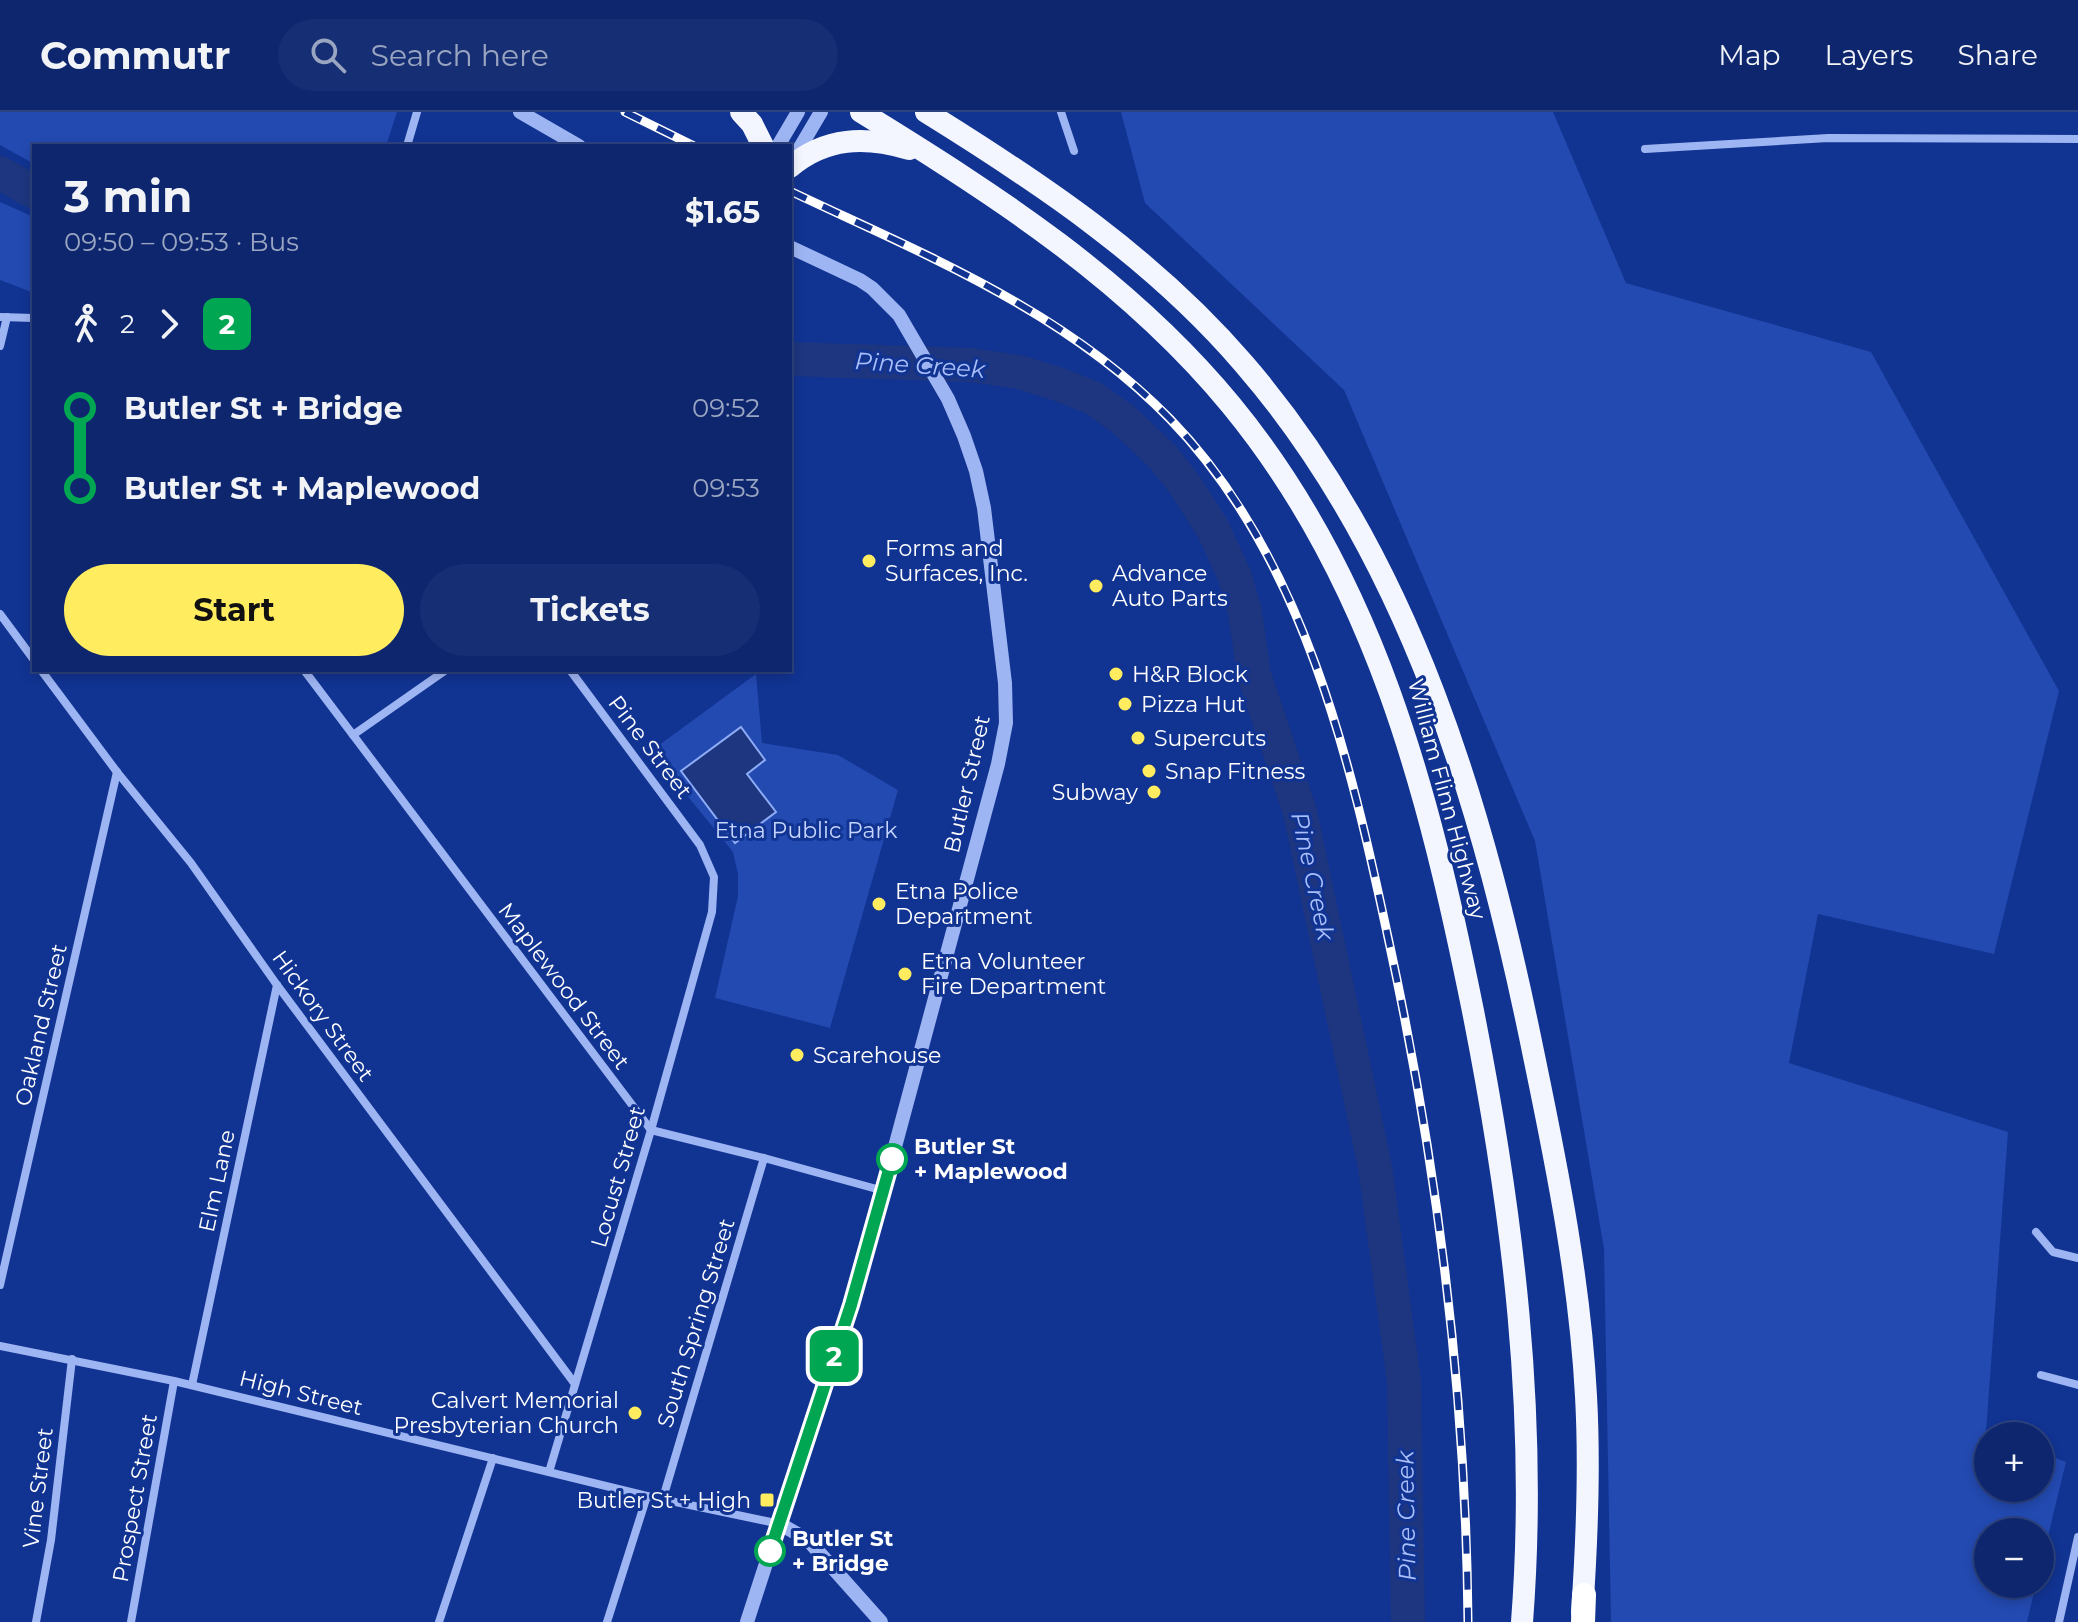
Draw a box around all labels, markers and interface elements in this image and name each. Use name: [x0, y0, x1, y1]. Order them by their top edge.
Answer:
search box: [278, 19, 838, 91]
text: Commutr: [40, 32, 230, 79]
icon: search: [306, 33, 350, 77]
text: Search here: [370, 37, 549, 74]
text: Map: [1718, 38, 1781, 72]
text: Layers: [1825, 38, 1914, 72]
text: Share: [1958, 38, 2038, 72]
text: 3 min: [64, 169, 192, 223]
text: $1.65: [685, 194, 760, 231]
text: 09:50 – 09:53 · Bus: [64, 226, 299, 258]
icon: walk: [64, 302, 108, 346]
icon: forward: [147, 302, 191, 346]
text: 2: [219, 307, 235, 341]
text: 2: [120, 308, 135, 340]
water label: Pine Creek: [854, 346, 988, 384]
text: Butler St + Bridge: [124, 390, 403, 427]
text: 09:52: [692, 392, 760, 424]
text: Butler St + Maplewood: [124, 470, 480, 507]
text: 09:53: [692, 472, 760, 504]
place label: Forms and Surfaces, Inc.: [885, 535, 1028, 587]
marker: Forms and Surfaces, Inc.: [860, 552, 878, 570]
place label: Advance Auto Parts: [1112, 560, 1228, 612]
button: Start: [64, 564, 404, 656]
button: Tickets: [420, 564, 760, 656]
marker: Advance Auto Parts: [1087, 577, 1105, 595]
place label: H&R Block: [1132, 661, 1249, 688]
marker: H&R Block: [1107, 665, 1125, 683]
street label: William Flinn Highway: [1402, 676, 1492, 922]
street label: Pine Street: [602, 690, 698, 804]
place label: Pizza Hut: [1141, 691, 1246, 718]
marker: Pizza Hut: [1116, 695, 1134, 713]
street label: Butler Street: [938, 712, 996, 856]
place label: Supercuts: [1154, 725, 1266, 752]
marker: Supercuts: [1129, 729, 1147, 747]
place label: Snap Fitness: [1165, 758, 1306, 785]
marker: Snap Fitness: [1140, 762, 1158, 780]
place label: Subway: [1052, 779, 1138, 806]
marker: Subway: [1145, 783, 1163, 801]
water label: Pine Creek: [1285, 809, 1341, 945]
park label: Etna Public Park: [715, 817, 898, 844]
place label: Etna Police Department: [895, 878, 1033, 930]
marker: Etna Police Department: [870, 895, 888, 913]
street label: Maplewood Street: [493, 897, 636, 1075]
street label: Oakland Street: [9, 941, 73, 1109]
street label: Hickory Street: [266, 945, 380, 1087]
place label: Etna Volunteer Fire Department: [921, 948, 1106, 1000]
marker: Etna Volunteer Fire Department: [896, 965, 914, 983]
place label: Scarehouse: [813, 1042, 941, 1069]
marker: Scarehouse: [788, 1046, 806, 1064]
street label: Locust Street: [585, 1103, 651, 1251]
street label: Elm Lane: [193, 1127, 241, 1235]
place label: Butler St + Maplewood: [914, 1133, 1068, 1185]
marker: Butler St + Maplewood: [877, 1144, 907, 1174]
street label: South Spring Street: [651, 1215, 741, 1431]
line badge: 2: [808, 1330, 860, 1382]
text: 2: [826, 1339, 842, 1373]
street label: High Street: [237, 1365, 365, 1421]
place label: Calvert Memorial Presbyterian Church: [394, 1387, 619, 1439]
marker: Calvert Memorial Presbyterian Church: [626, 1404, 644, 1422]
street label: Prospect Street: [107, 1412, 163, 1584]
map controls: [1974, 1422, 2054, 1598]
button: +: [1974, 1422, 2054, 1502]
street label: Vine Street: [17, 1426, 59, 1550]
water label: Pine Creek: [1390, 1449, 1422, 1582]
place label: Butler St + High: [577, 1487, 751, 1514]
marker: Butler St + High: [758, 1491, 776, 1509]
button: −: [1974, 1518, 2054, 1598]
place label: Butler St + Bridge: [792, 1525, 894, 1577]
marker: Butler St + Bridge: [755, 1536, 785, 1566]

